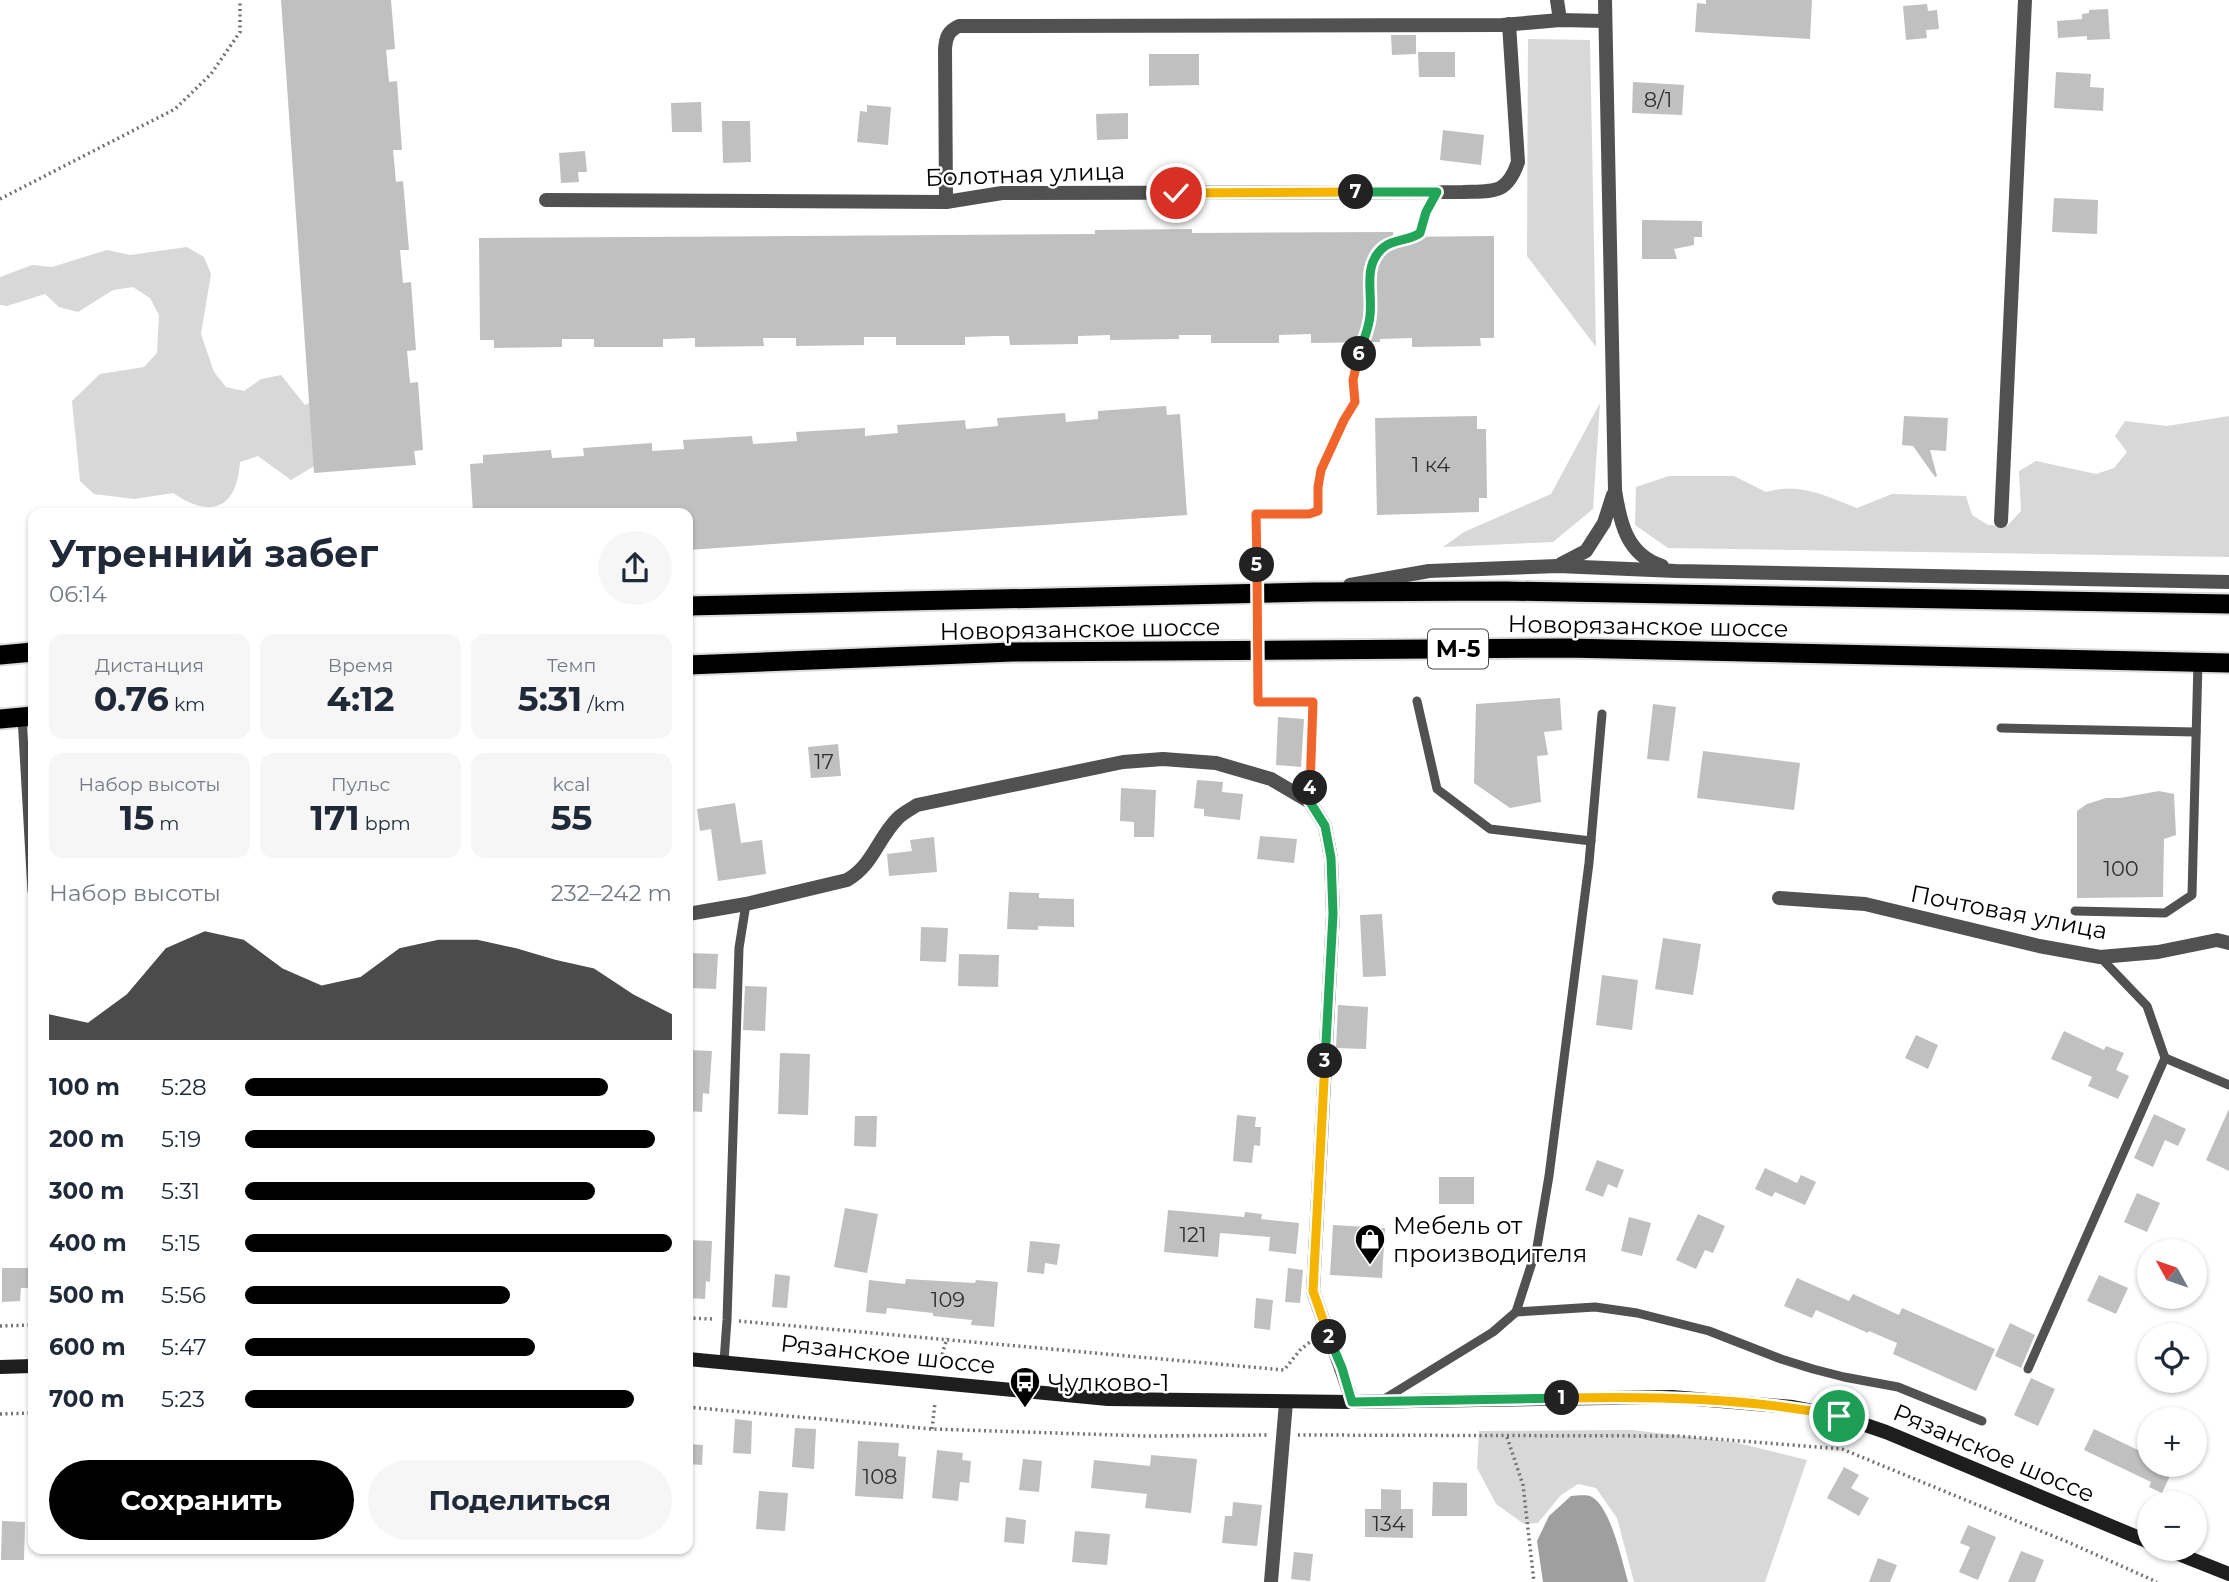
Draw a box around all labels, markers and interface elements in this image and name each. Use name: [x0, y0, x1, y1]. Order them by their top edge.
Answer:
house number: 8/1: [1644, 87, 1672, 112]
street label: Болотная улица: [925, 156, 1125, 192]
pin: [1146, 163, 1206, 223]
icon: check: [1157, 174, 1195, 212]
pin: 7: [1338, 174, 1374, 210]
text: 7: [1350, 180, 1361, 203]
pin: 6: [1342, 336, 1376, 372]
text: 6: [1352, 342, 1365, 365]
house number: 1 к4: [1412, 452, 1450, 477]
text: Утренний забег: [49, 530, 378, 577]
button: share: [598, 531, 672, 605]
pin: 5: [1240, 548, 1274, 582]
text: 5: [1251, 553, 1262, 576]
text: 06:14: [49, 580, 107, 608]
street label: Новорязанское шоссе: [1507, 609, 1789, 643]
street label: Новорязанское шоссе: [939, 612, 1221, 646]
road number: М-5: [1428, 629, 1488, 668]
text: Дистанция: [95, 654, 204, 677]
text: Время: [328, 654, 393, 677]
text: Темп: [547, 654, 596, 677]
text: 0.76: [94, 677, 169, 720]
text: 4:12: [327, 677, 394, 720]
text: 5:31: [518, 677, 582, 720]
text: km: [169, 693, 205, 716]
text: /km: [582, 693, 625, 716]
house number: 17: [814, 749, 834, 774]
pin: 4: [1292, 770, 1328, 806]
text: Набор высоты: [79, 773, 220, 796]
text: Пульс: [331, 773, 390, 796]
text: kcal: [553, 773, 590, 796]
text: 4: [1303, 776, 1316, 799]
text: 15: [120, 796, 154, 839]
text: 171: [310, 796, 360, 839]
text: 55: [551, 796, 592, 839]
text: m: [154, 812, 179, 835]
text: bpm: [360, 812, 411, 835]
house number: 100: [2103, 856, 2139, 881]
text: Набор высоты: [49, 879, 221, 907]
text: 232–242 m: [551, 879, 672, 907]
street label: Почтовая улица: [1908, 879, 2110, 945]
pin: 3: [1308, 1044, 1342, 1078]
text: 3: [1319, 1049, 1330, 1072]
text: 100 m: [49, 1073, 120, 1101]
text: 5:28: [161, 1073, 207, 1101]
text: 200 m: [49, 1125, 124, 1153]
text: 5:19: [161, 1125, 201, 1153]
text: 300 m: [49, 1177, 125, 1205]
text: 5:31: [161, 1177, 200, 1205]
place label: Мебель от производителя: [1393, 1211, 1587, 1268]
house number: 121: [1179, 1222, 1207, 1247]
shop icon: Мебель от производителя: [1353, 1222, 1387, 1266]
text: 400 m: [49, 1229, 127, 1257]
text: 5:15: [161, 1229, 200, 1257]
north arrow: [2137, 1239, 2207, 1309]
map controls: [2137, 1239, 2207, 1561]
text: 500 m: [49, 1281, 125, 1309]
text: 5:56: [161, 1281, 206, 1309]
house number: 109: [931, 1287, 965, 1312]
pin: 2: [1312, 1320, 1346, 1354]
button: locate: [2137, 1323, 2207, 1393]
text: 2: [1323, 1325, 1334, 1348]
street label: Рязанское шоссе: [779, 1328, 997, 1380]
text: 600 m: [49, 1333, 126, 1361]
text: 5:47: [161, 1333, 207, 1361]
bus stop icon: Чулково-1: [1008, 1365, 1042, 1409]
place label: Чулково-1: [1048, 1368, 1169, 1397]
pin: 1: [1544, 1380, 1580, 1416]
text: 700 m: [49, 1385, 125, 1413]
text: 5:23: [161, 1385, 205, 1413]
text: 1: [1558, 1386, 1565, 1409]
pin: [1809, 1386, 1869, 1446]
icon: arrive: [1820, 1397, 1858, 1435]
street label: Рязанское шоссе: [1889, 1397, 2099, 1509]
button: +: [2137, 1407, 2207, 1477]
button: Сохранить: [49, 1460, 354, 1540]
button: Поделиться: [368, 1460, 672, 1540]
house number: 108: [863, 1464, 897, 1489]
button: −: [2137, 1491, 2207, 1561]
house number: 134: [1372, 1511, 1406, 1536]

